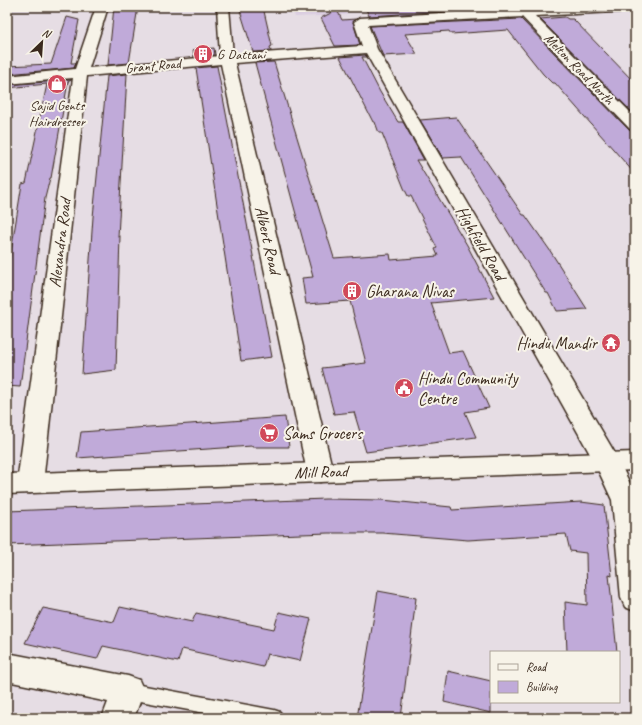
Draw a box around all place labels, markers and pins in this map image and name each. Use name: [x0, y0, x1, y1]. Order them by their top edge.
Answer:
building icon: G Dattani: [192, 43, 214, 65]
place label: G Dattani: [217, 46, 268, 63]
shop icon: Sajid Gents Hairdresser: [46, 73, 68, 95]
place label: Sajid Gents Hairdresser: [29, 97, 86, 130]
building icon: Gharana Nivas: [341, 280, 363, 302]
place label: Gharana Nivas: [366, 281, 455, 302]
temple icon: Hindu Mandir: [600, 332, 622, 354]
place label: Hindu Mandir: [517, 333, 599, 354]
place label: Hindu Community Centre: [418, 368, 519, 409]
public building icon: Hindu Community Centre: [393, 377, 415, 399]
supermarket icon: Sams Grocers: [258, 422, 280, 444]
place label: Sams Grocers: [283, 423, 364, 444]

